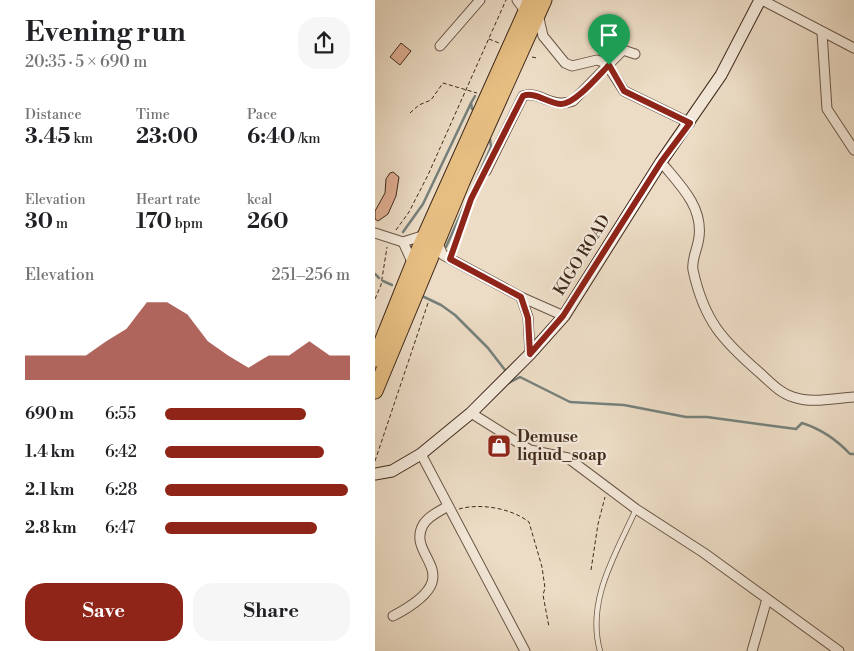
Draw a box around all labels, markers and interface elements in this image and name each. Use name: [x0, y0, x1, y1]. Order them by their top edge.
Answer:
pin: [588, 14, 630, 65]
text: Evening run: [25, 15, 186, 50]
button: share: [298, 17, 350, 69]
icon: arrive: [595, 21, 623, 49]
text: 20:35 · 5 × 690 m: [25, 52, 147, 72]
text: Distance: [25, 106, 82, 124]
text: Time: [136, 106, 170, 124]
text: Pace: [247, 106, 277, 124]
text: 3.45: [25, 124, 71, 150]
text: 23:00: [136, 124, 198, 150]
text: 6:40: [247, 124, 295, 150]
text: km: [71, 130, 93, 148]
text: /km: [295, 130, 320, 148]
text: Elevation: [25, 191, 86, 209]
text: Heart rate: [136, 191, 201, 209]
text: kcal: [247, 191, 272, 209]
text: 30: [25, 209, 53, 235]
text: 170: [136, 209, 172, 235]
text: 260: [247, 209, 289, 235]
street label: KIGO ROAD: [549, 211, 615, 299]
text: m: [53, 215, 68, 233]
text: bpm: [172, 215, 203, 233]
text: Elevation: [25, 265, 94, 285]
text: 251–256 m: [272, 265, 350, 285]
text: 690 m: [25, 404, 74, 424]
text: 6:55: [105, 404, 136, 424]
place label: Demuse liqiud_soap: [517, 427, 607, 465]
shop icon: Demuse liqiud_soap: [486, 433, 512, 459]
text: 1.4 km: [25, 442, 75, 462]
text: 6:42: [105, 442, 137, 462]
text: 2.1 km: [25, 480, 74, 500]
text: 6:28: [105, 480, 137, 500]
text: 2.8 km: [25, 518, 77, 538]
text: 6:47: [105, 518, 135, 538]
button: Save: [25, 583, 183, 641]
button: Share: [193, 583, 350, 641]

